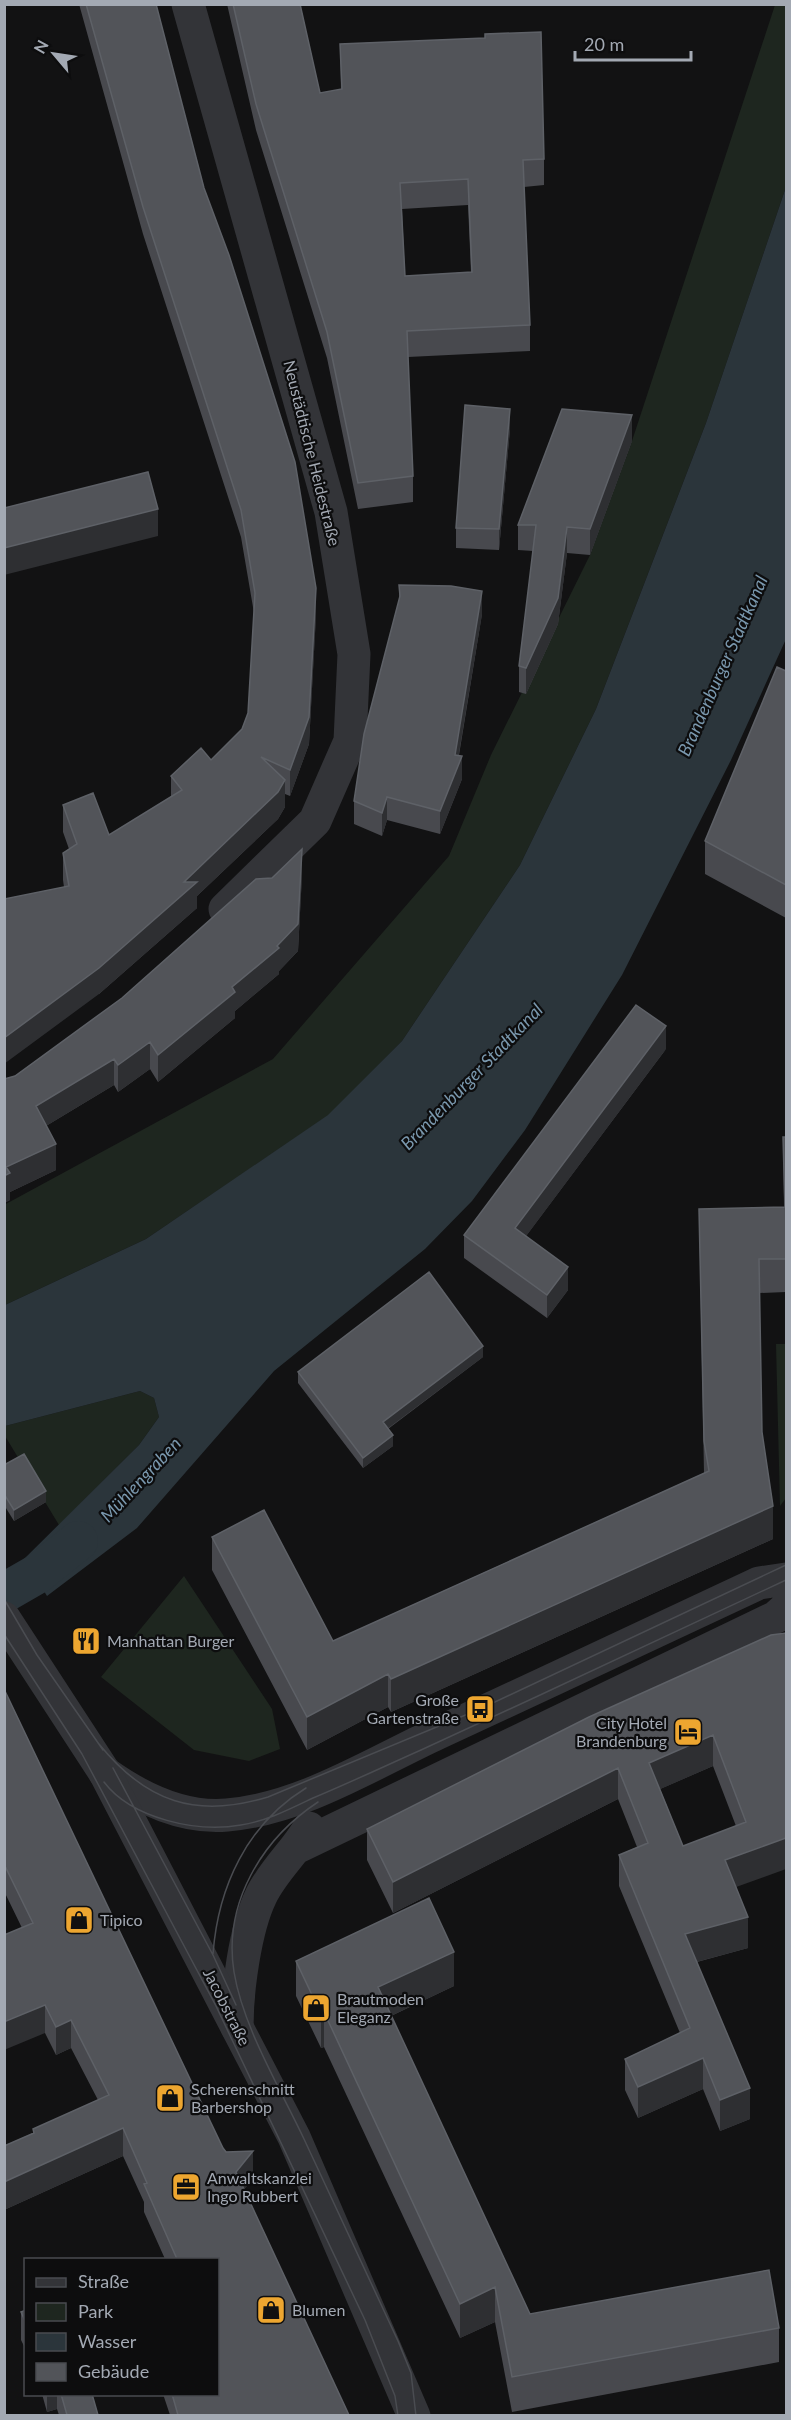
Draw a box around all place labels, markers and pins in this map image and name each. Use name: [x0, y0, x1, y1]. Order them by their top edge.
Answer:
restaurant icon: Manhattan Burger: [70, 1625, 102, 1657]
place label: Manhattan Burger: [107, 1631, 235, 1650]
place label: Große Gartenstraße: [366, 1690, 459, 1727]
bus stop icon: Große Gartenstraße: [464, 1693, 496, 1725]
place label: City Hotel Brandenburg: [576, 1713, 667, 1750]
hotel icon: City Hotel Brandenburg: [672, 1716, 704, 1748]
shop icon: Tipico: [63, 1904, 95, 1936]
place label: Tipico: [100, 1910, 143, 1929]
place label: Brautmoden Eleganz: [337, 1989, 424, 2026]
shop icon: Brautmoden Eleganz: [300, 1992, 332, 2024]
place label: Scherenschnitt Barbershop: [191, 2079, 295, 2116]
shop icon: Scherenschnitt Barbershop: [154, 2082, 186, 2114]
place label: Anwaltskanzlei Ingo Rubbert: [207, 2168, 312, 2205]
office icon: Anwaltskanzlei Ingo Rubbert: [170, 2171, 202, 2203]
shop icon: Blumen: [255, 2294, 287, 2326]
place label: Blumen: [292, 2300, 345, 2319]

